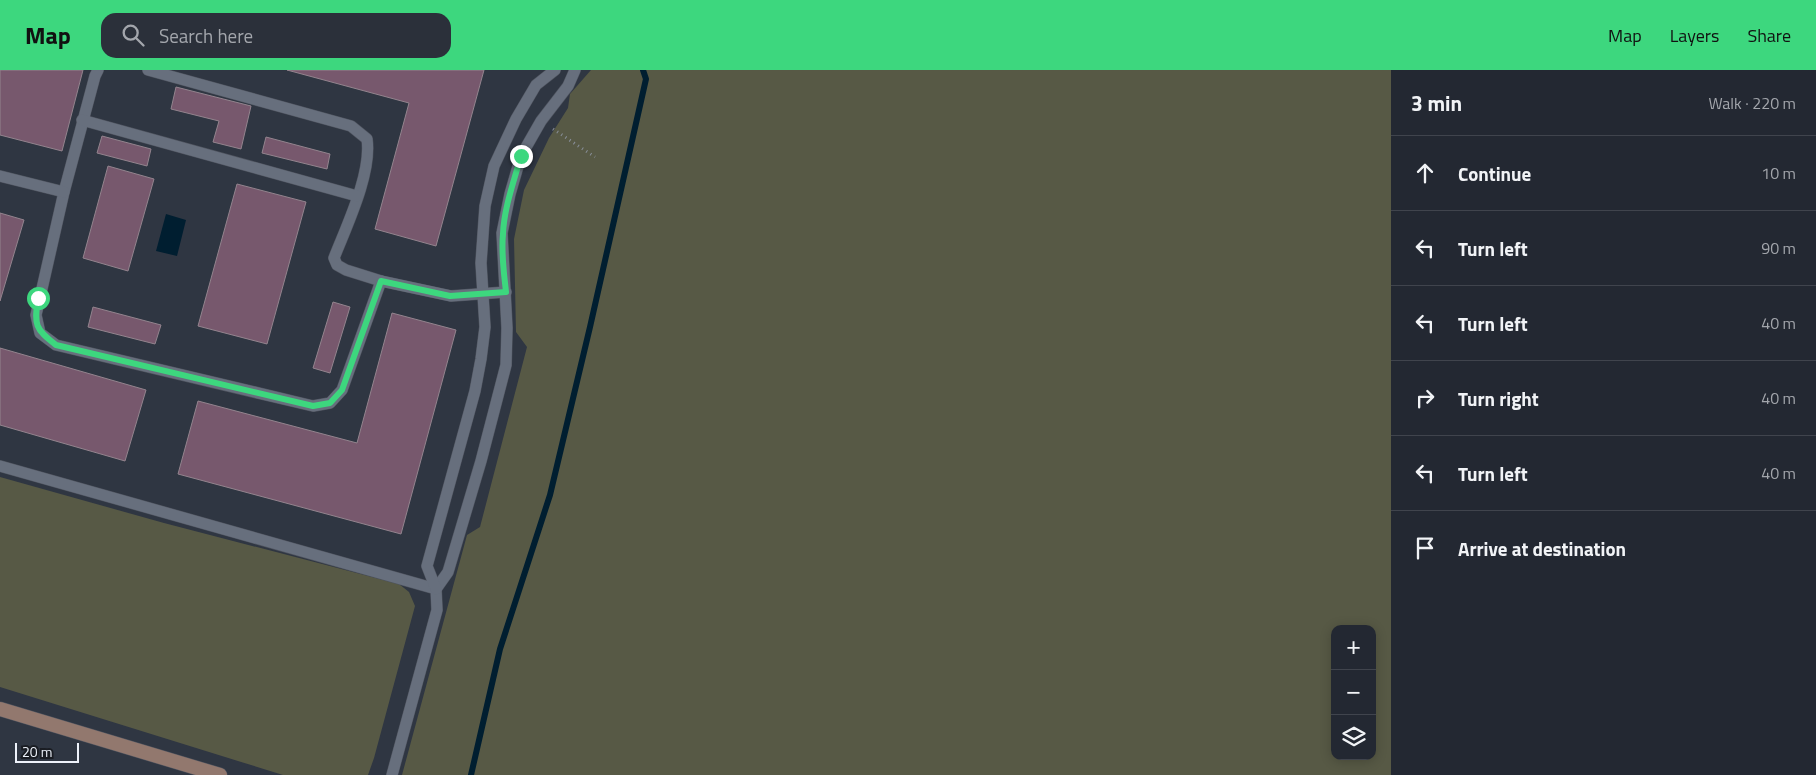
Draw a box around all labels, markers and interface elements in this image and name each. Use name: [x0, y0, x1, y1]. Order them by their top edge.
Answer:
search box: [101, 13, 451, 58]
text: Map: [25, 17, 71, 53]
icon: search: [119, 21, 147, 49]
text: Search here: [159, 21, 253, 50]
text: Map: [1608, 22, 1642, 49]
text: Layers: [1670, 22, 1719, 49]
text: Share: [1747, 22, 1791, 49]
text: 3 min: [1411, 87, 1462, 119]
text: Walk · 220 m: [1708, 91, 1796, 115]
route end: [510, 145, 533, 168]
icon: ahead: [1411, 159, 1439, 187]
text: Continue: [1458, 159, 1531, 188]
text: 10 m: [1761, 161, 1796, 185]
icon: left: [1411, 234, 1439, 262]
text: Turn left: [1458, 234, 1528, 263]
text: 90 m: [1761, 236, 1796, 260]
route start: [27, 287, 50, 310]
icon: left: [1411, 309, 1439, 337]
text: Turn left: [1458, 309, 1528, 338]
text: 40 m: [1761, 311, 1796, 335]
icon: right: [1411, 384, 1439, 412]
text: Turn right: [1458, 384, 1539, 413]
text: 40 m: [1761, 386, 1796, 410]
icon: left: [1411, 459, 1439, 487]
text: Turn left: [1458, 459, 1528, 488]
text: 40 m: [1761, 461, 1796, 485]
icon: arrive: [1411, 534, 1439, 562]
text: Arrive at destination: [1458, 534, 1626, 563]
map controls: [1331, 625, 1376, 760]
button: +: [1331, 625, 1376, 670]
button: −: [1331, 670, 1376, 715]
button: layers: [1331, 715, 1376, 760]
scale bar: [15, 740, 79, 763]
text: 20 m: [22, 741, 52, 762]

